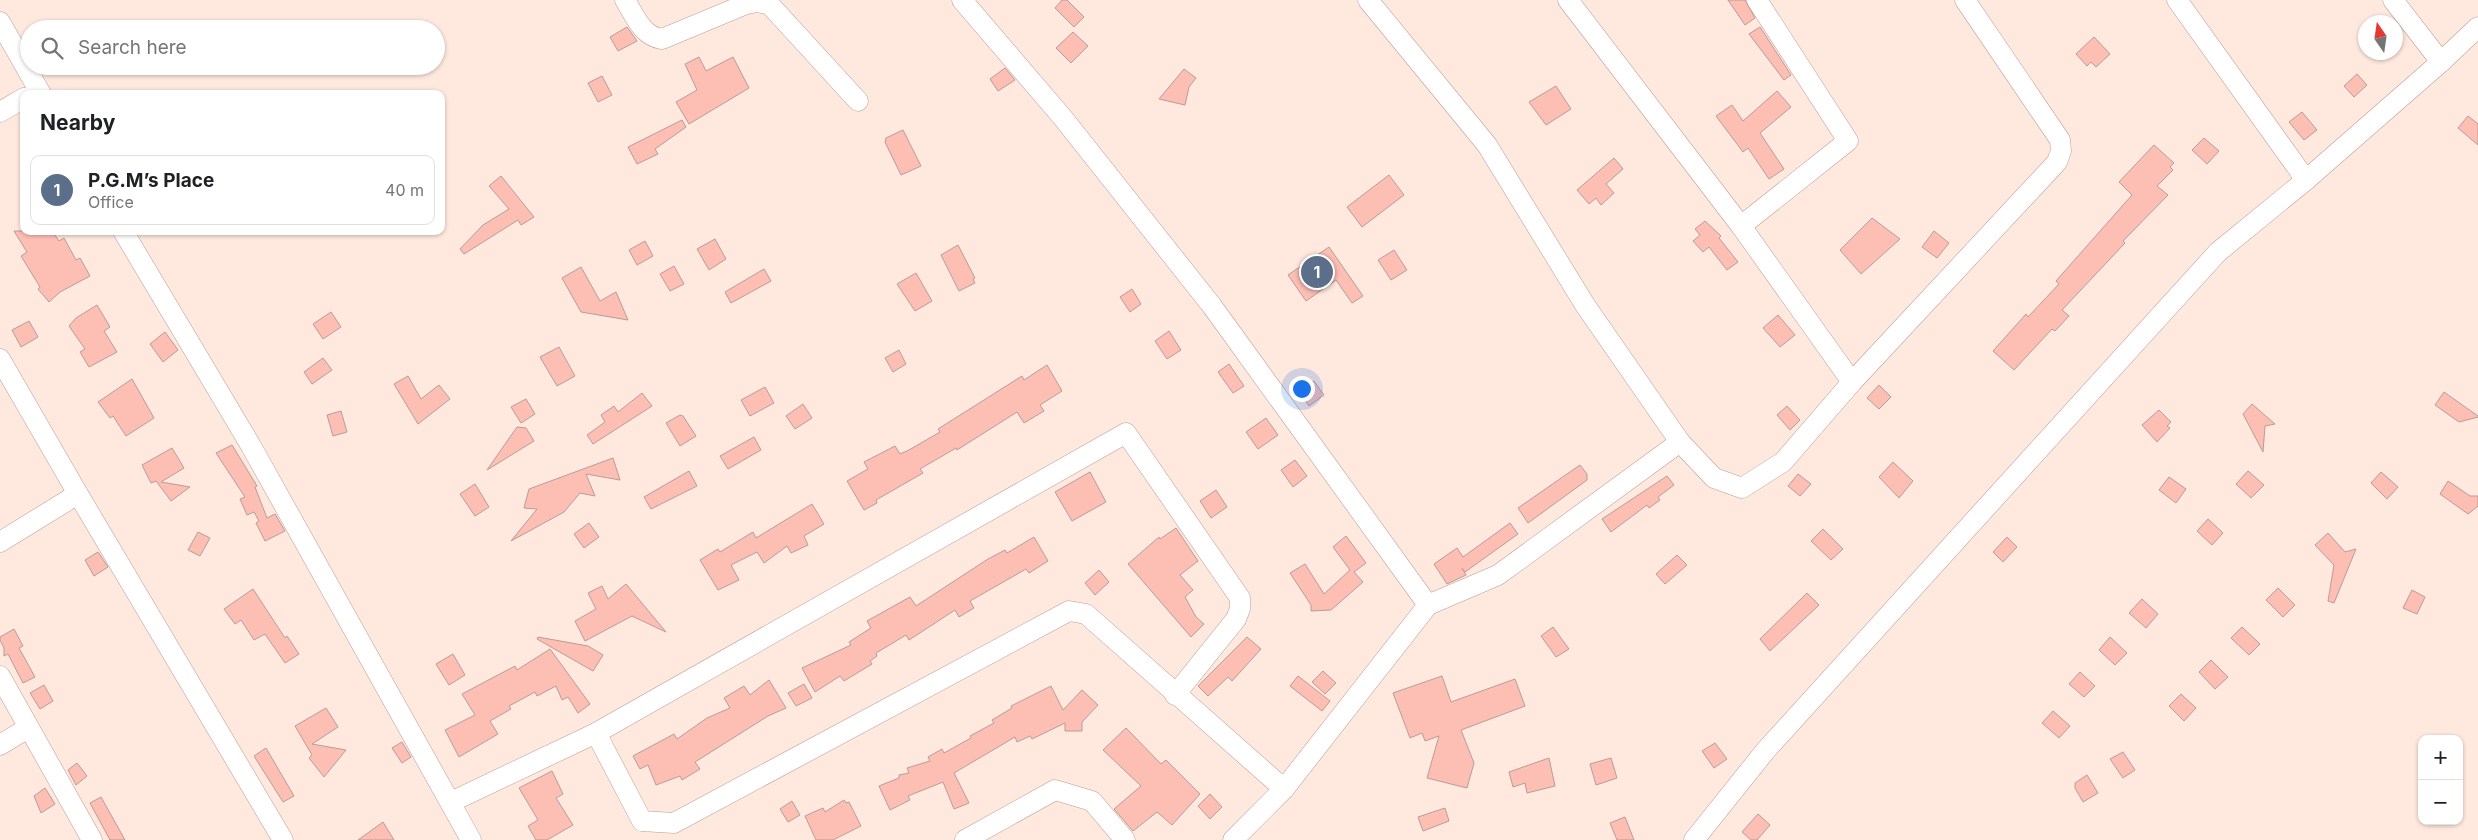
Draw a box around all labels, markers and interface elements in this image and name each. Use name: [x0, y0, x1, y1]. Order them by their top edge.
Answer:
north arrow: [2358, 15, 2403, 60]
search box: [20, 20, 445, 75]
icon: search: [38, 34, 66, 62]
text: Search here: [78, 36, 187, 59]
text: Nearby: [40, 110, 115, 135]
text: P.G.M’s Place: [88, 169, 214, 192]
text: 1: [54, 180, 60, 200]
text: 40 m: [385, 180, 424, 200]
text: Office: [88, 192, 134, 212]
pin: 1: [1301, 253, 1333, 291]
your location: [1289, 376, 1315, 402]
map controls: [2418, 735, 2463, 825]
button: +: [2418, 735, 2463, 780]
button: −: [2418, 780, 2463, 825]

